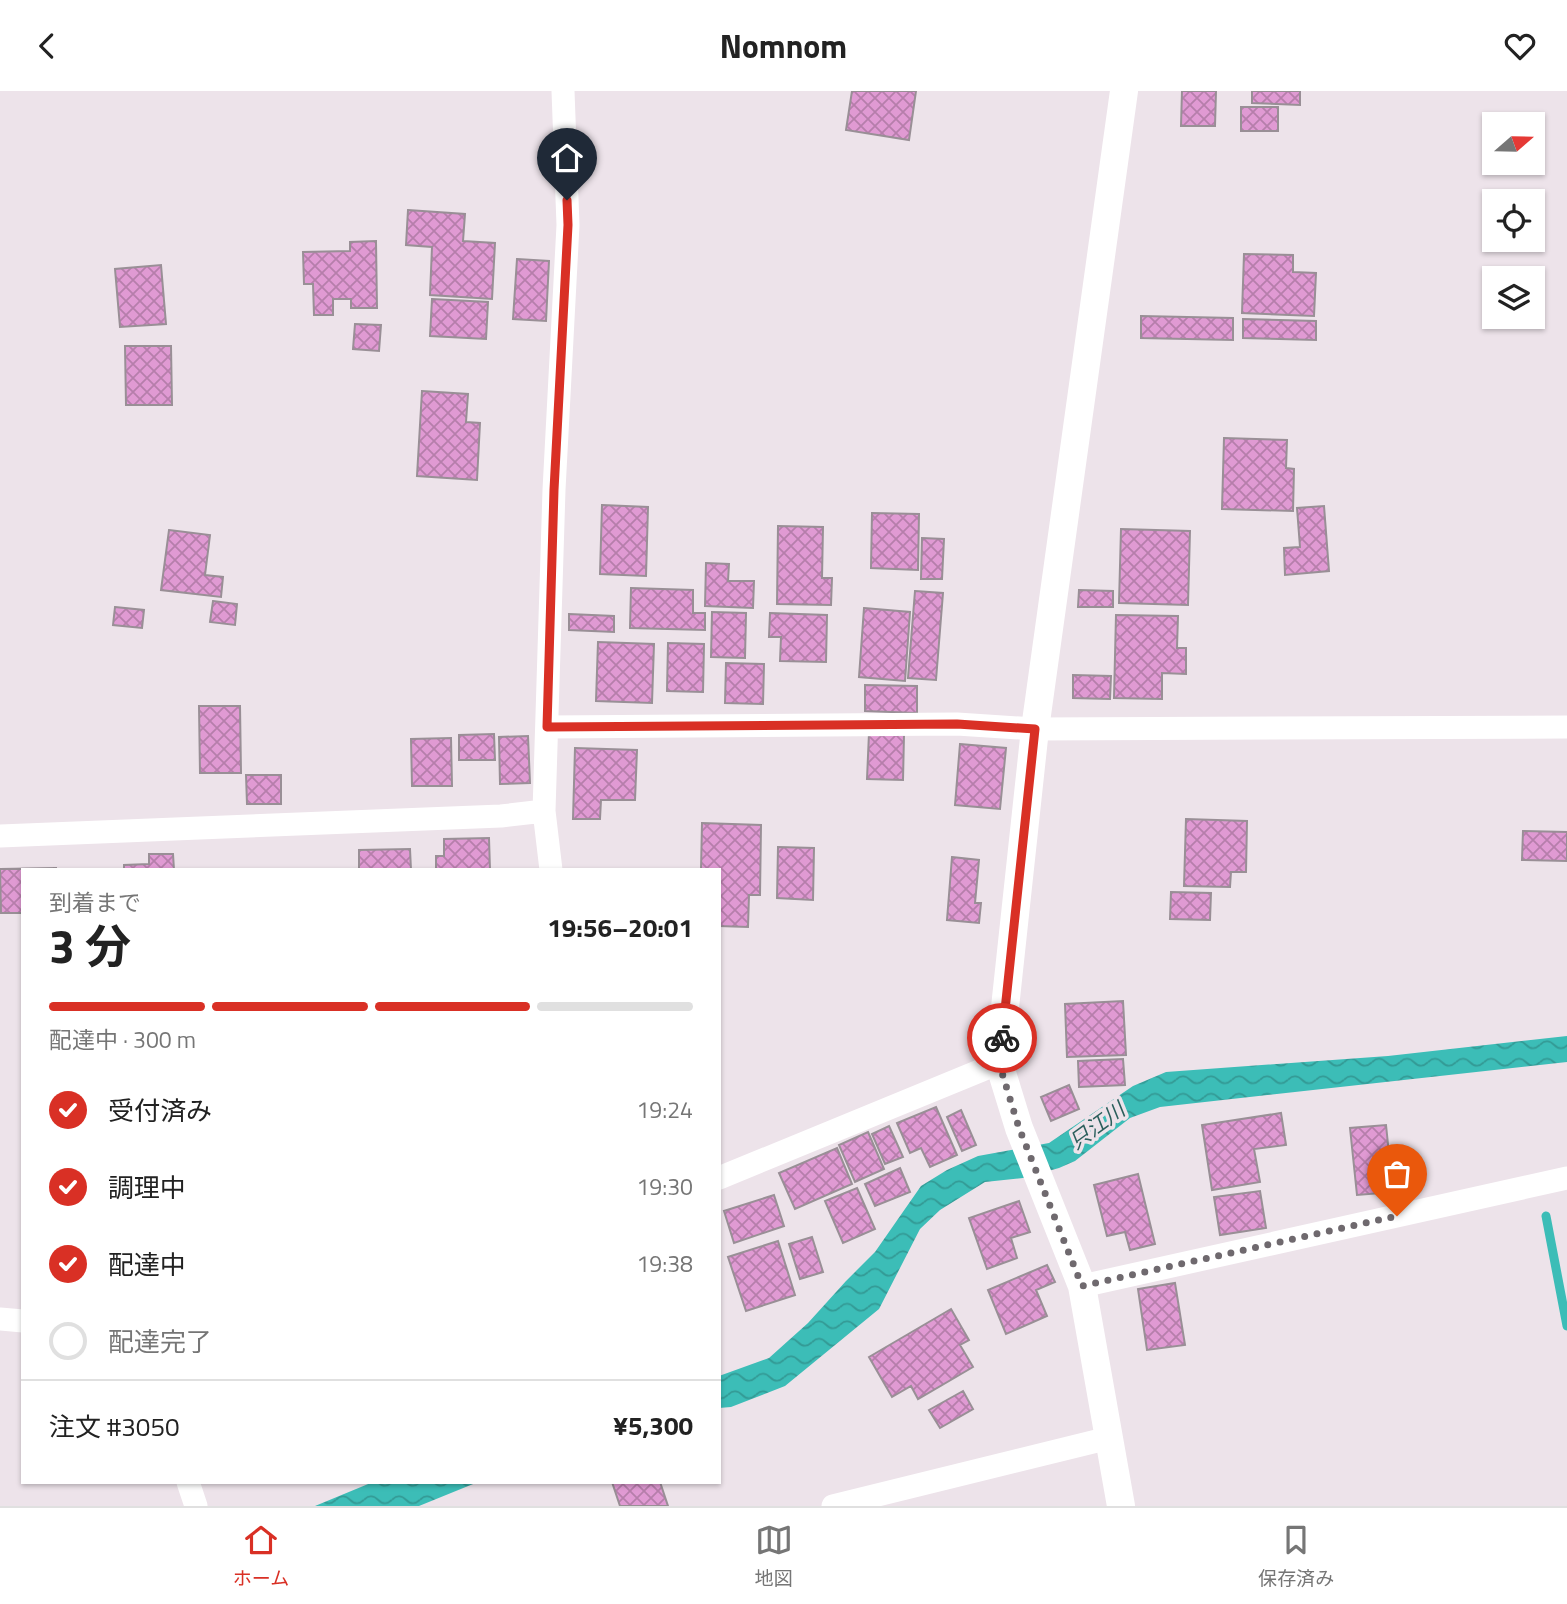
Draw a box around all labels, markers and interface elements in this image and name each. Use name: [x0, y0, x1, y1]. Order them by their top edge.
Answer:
text: Nomnom: [720, 22, 847, 70]
icon: back: [28, 27, 66, 65]
icon: heart: [1501, 27, 1539, 65]
north arrow: [1482, 112, 1545, 175]
map controls: [1482, 112, 1545, 329]
pin: [537, 128, 597, 200]
icon: home: [548, 139, 586, 177]
button: locate: [1482, 189, 1545, 252]
button: layers: [1482, 266, 1545, 329]
text: 到着まで: [49, 885, 141, 920]
text: 19:56–20:01: [547, 908, 693, 947]
text: 3 分: [49, 911, 131, 981]
courier: [967, 1003, 1037, 1073]
icon: bike: [983, 1019, 1021, 1057]
text: 配達中 · 300 m: [49, 1022, 196, 1057]
icon: check: [49, 1091, 87, 1129]
text: 受付済み: [108, 1091, 212, 1130]
text: 19:24: [636, 1092, 693, 1127]
water label: 只江川: [1062, 1093, 1133, 1157]
pin: [1367, 1144, 1427, 1216]
icon: bag: [1378, 1155, 1416, 1193]
icon: check: [49, 1168, 87, 1206]
text: 調理中: [108, 1168, 186, 1207]
text: 19:30: [636, 1169, 693, 1204]
icon: check: [49, 1245, 87, 1283]
text: 配達中: [108, 1245, 186, 1284]
text: 19:38: [636, 1246, 693, 1281]
text: 配達完了: [108, 1322, 212, 1361]
text: ¥5,300: [613, 1406, 693, 1445]
text: 注文 #3050: [49, 1407, 180, 1446]
tab: ホーム: [233, 1521, 289, 1592]
tab: 地図: [755, 1521, 793, 1592]
tab: 保存済み: [1258, 1521, 1334, 1592]

